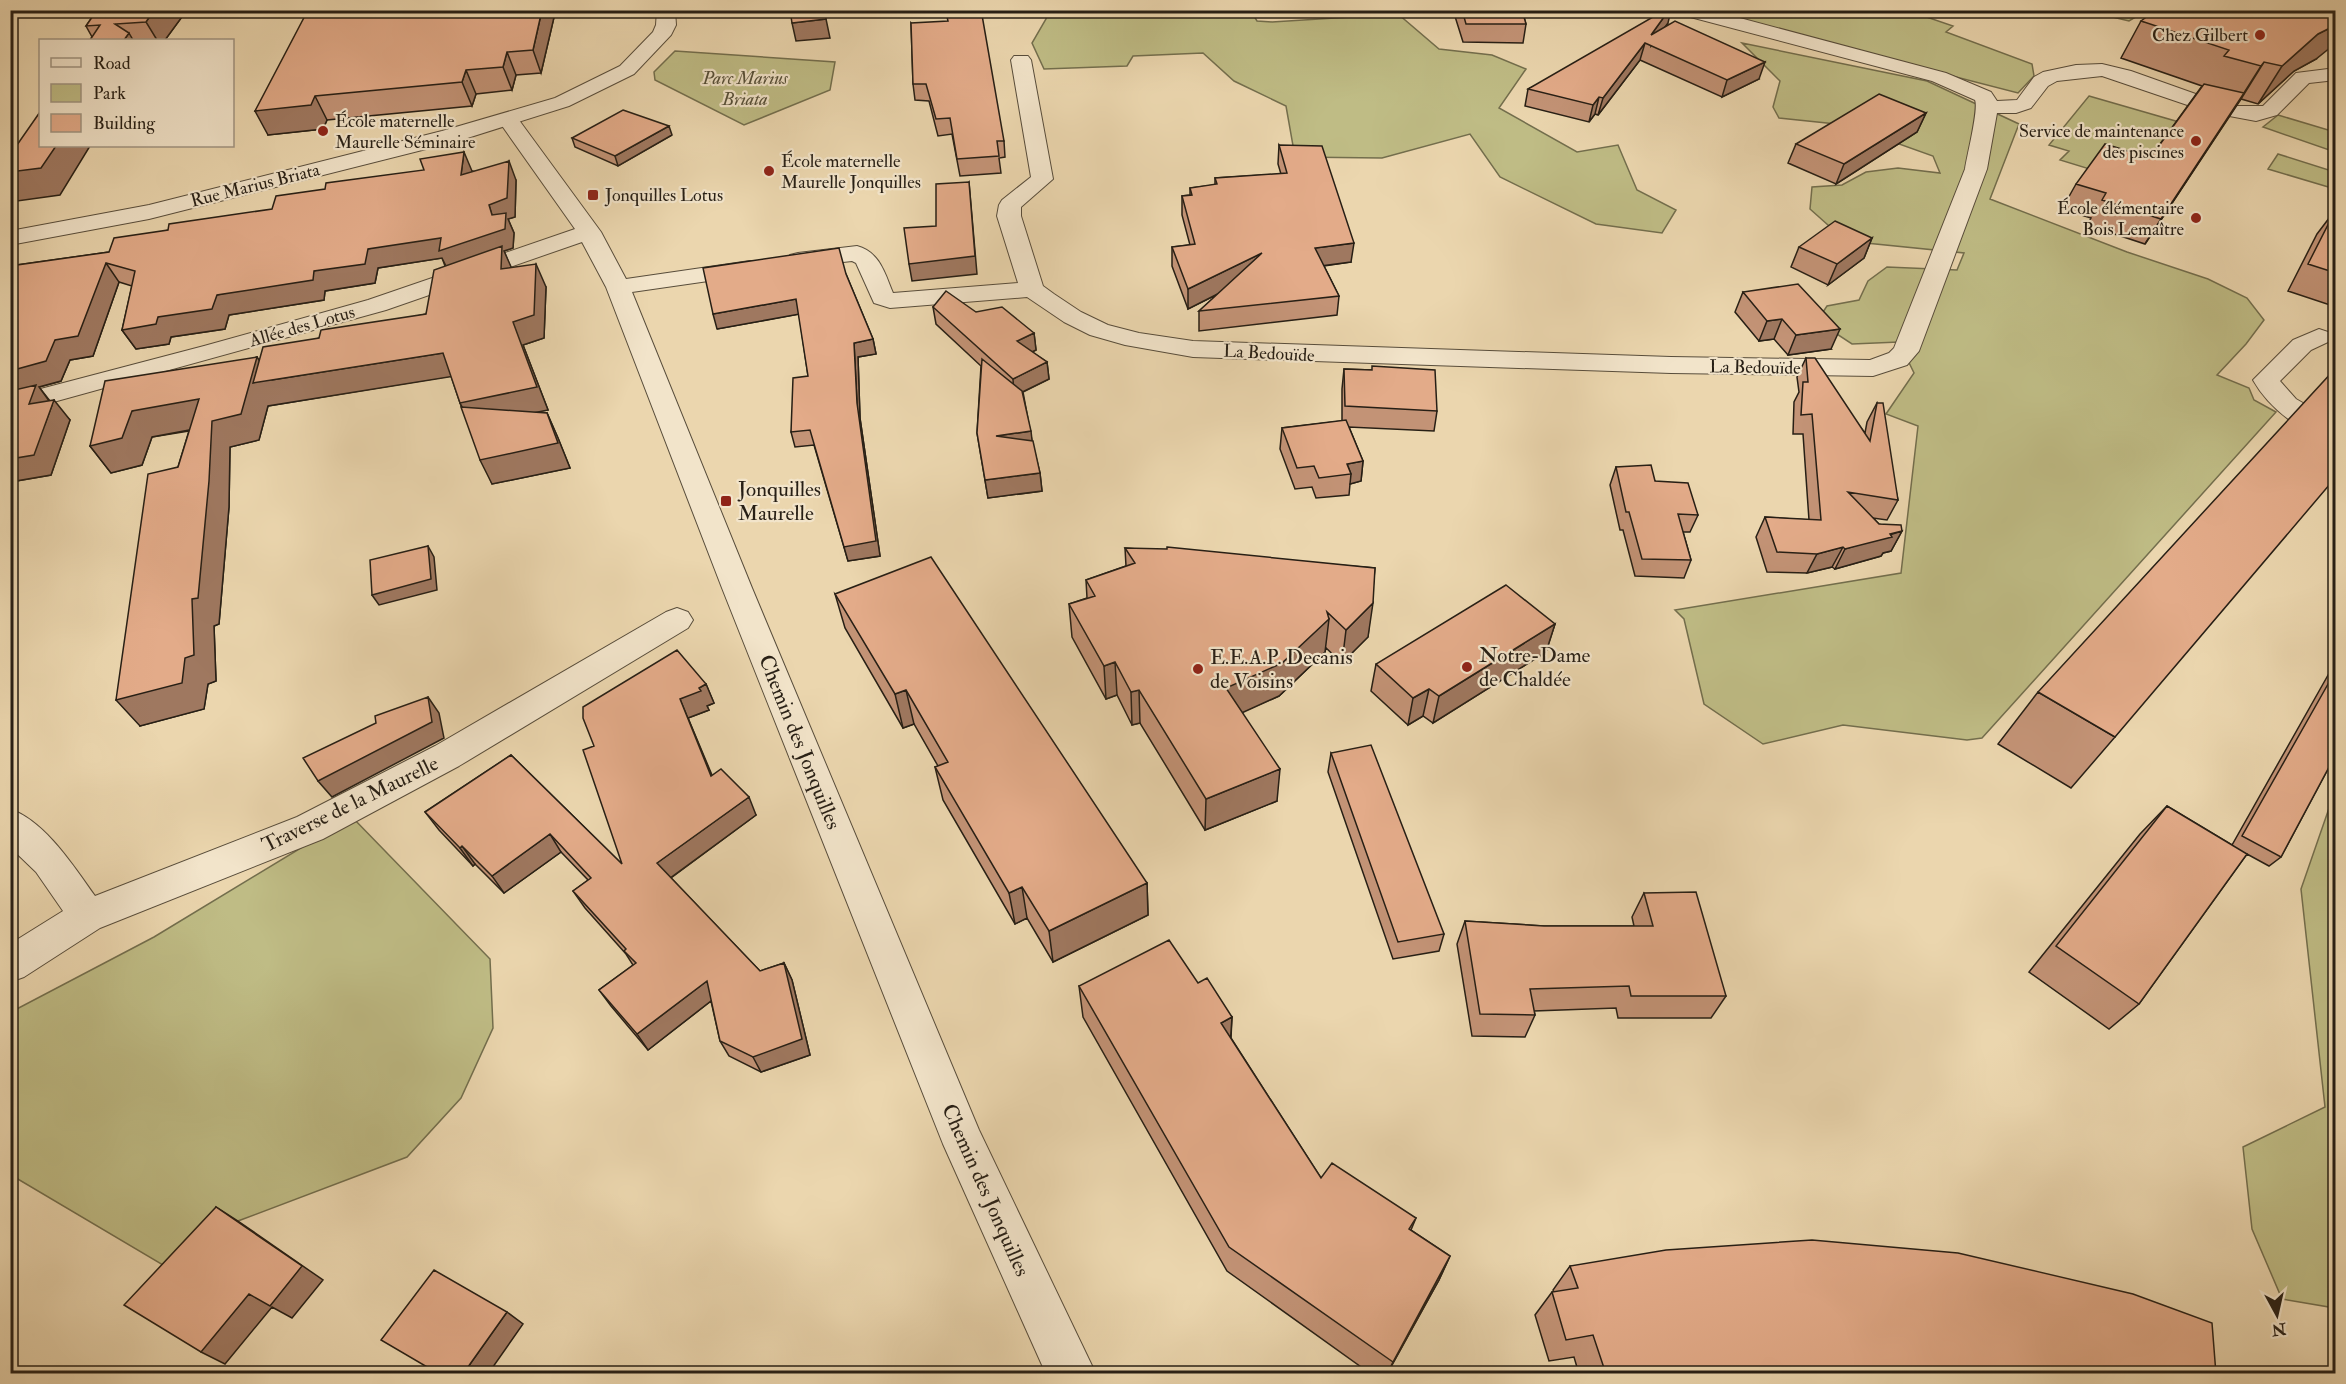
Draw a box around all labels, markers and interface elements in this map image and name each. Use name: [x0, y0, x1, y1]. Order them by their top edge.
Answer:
place label: Chez Gilbert: [2152, 24, 2248, 47]
marker: Chez Gilbert: [2253, 28, 2267, 42]
legend: [39, 39, 234, 147]
text: Road: [93, 52, 131, 75]
park label: Parc Marius Briata: [701, 67, 789, 111]
text: Park: [93, 82, 126, 105]
place label: École maternelle Maurelle Séminaire: [335, 110, 476, 154]
text: Building: [93, 112, 156, 135]
place label: Service de maintenance des piscines: [2019, 120, 2184, 164]
marker: École maternelle Maurelle Séminaire: [316, 124, 330, 138]
marker: Service de maintenance des piscines: [2189, 134, 2203, 148]
place label: École maternelle Maurelle Jonquilles: [781, 150, 921, 194]
street label: Rue Marius Briata: [188, 158, 323, 213]
marker: École maternelle Maurelle Jonquilles: [762, 164, 776, 178]
place label: Jonquilles Lotus: [604, 184, 723, 207]
marker: Jonquilles Lotus: [586, 188, 600, 202]
place label: École élémentaire Bois Lemaître: [2057, 197, 2184, 241]
marker: École élémentaire Bois Lemaître: [2189, 211, 2203, 225]
street label: Allée des Lotus: [246, 300, 358, 353]
street label: La Bedouïde: [1223, 340, 1316, 367]
street label: La Bedouïde: [1709, 355, 1801, 380]
place label: Jonquilles Maurelle: [737, 476, 821, 527]
marker: Jonquilles Maurelle: [719, 494, 733, 508]
place label: Notre-Dame de Chaldée: [1479, 642, 1591, 693]
place label: E.E.A.P. Decanis de Voisins: [1210, 644, 1353, 695]
street label: Chemin des Jonquilles: [752, 651, 847, 834]
marker: Notre-Dame de Chaldée: [1460, 660, 1474, 674]
marker: E.E.A.P. Decanis de Voisins: [1191, 662, 1205, 676]
street label: Traverse de la Maurelle: [258, 750, 443, 859]
street label: Chemin des Jonquilles: [935, 1100, 1036, 1281]
north arrow: [2247, 1285, 2307, 1345]
text: N: [2270, 1318, 2288, 1340]

